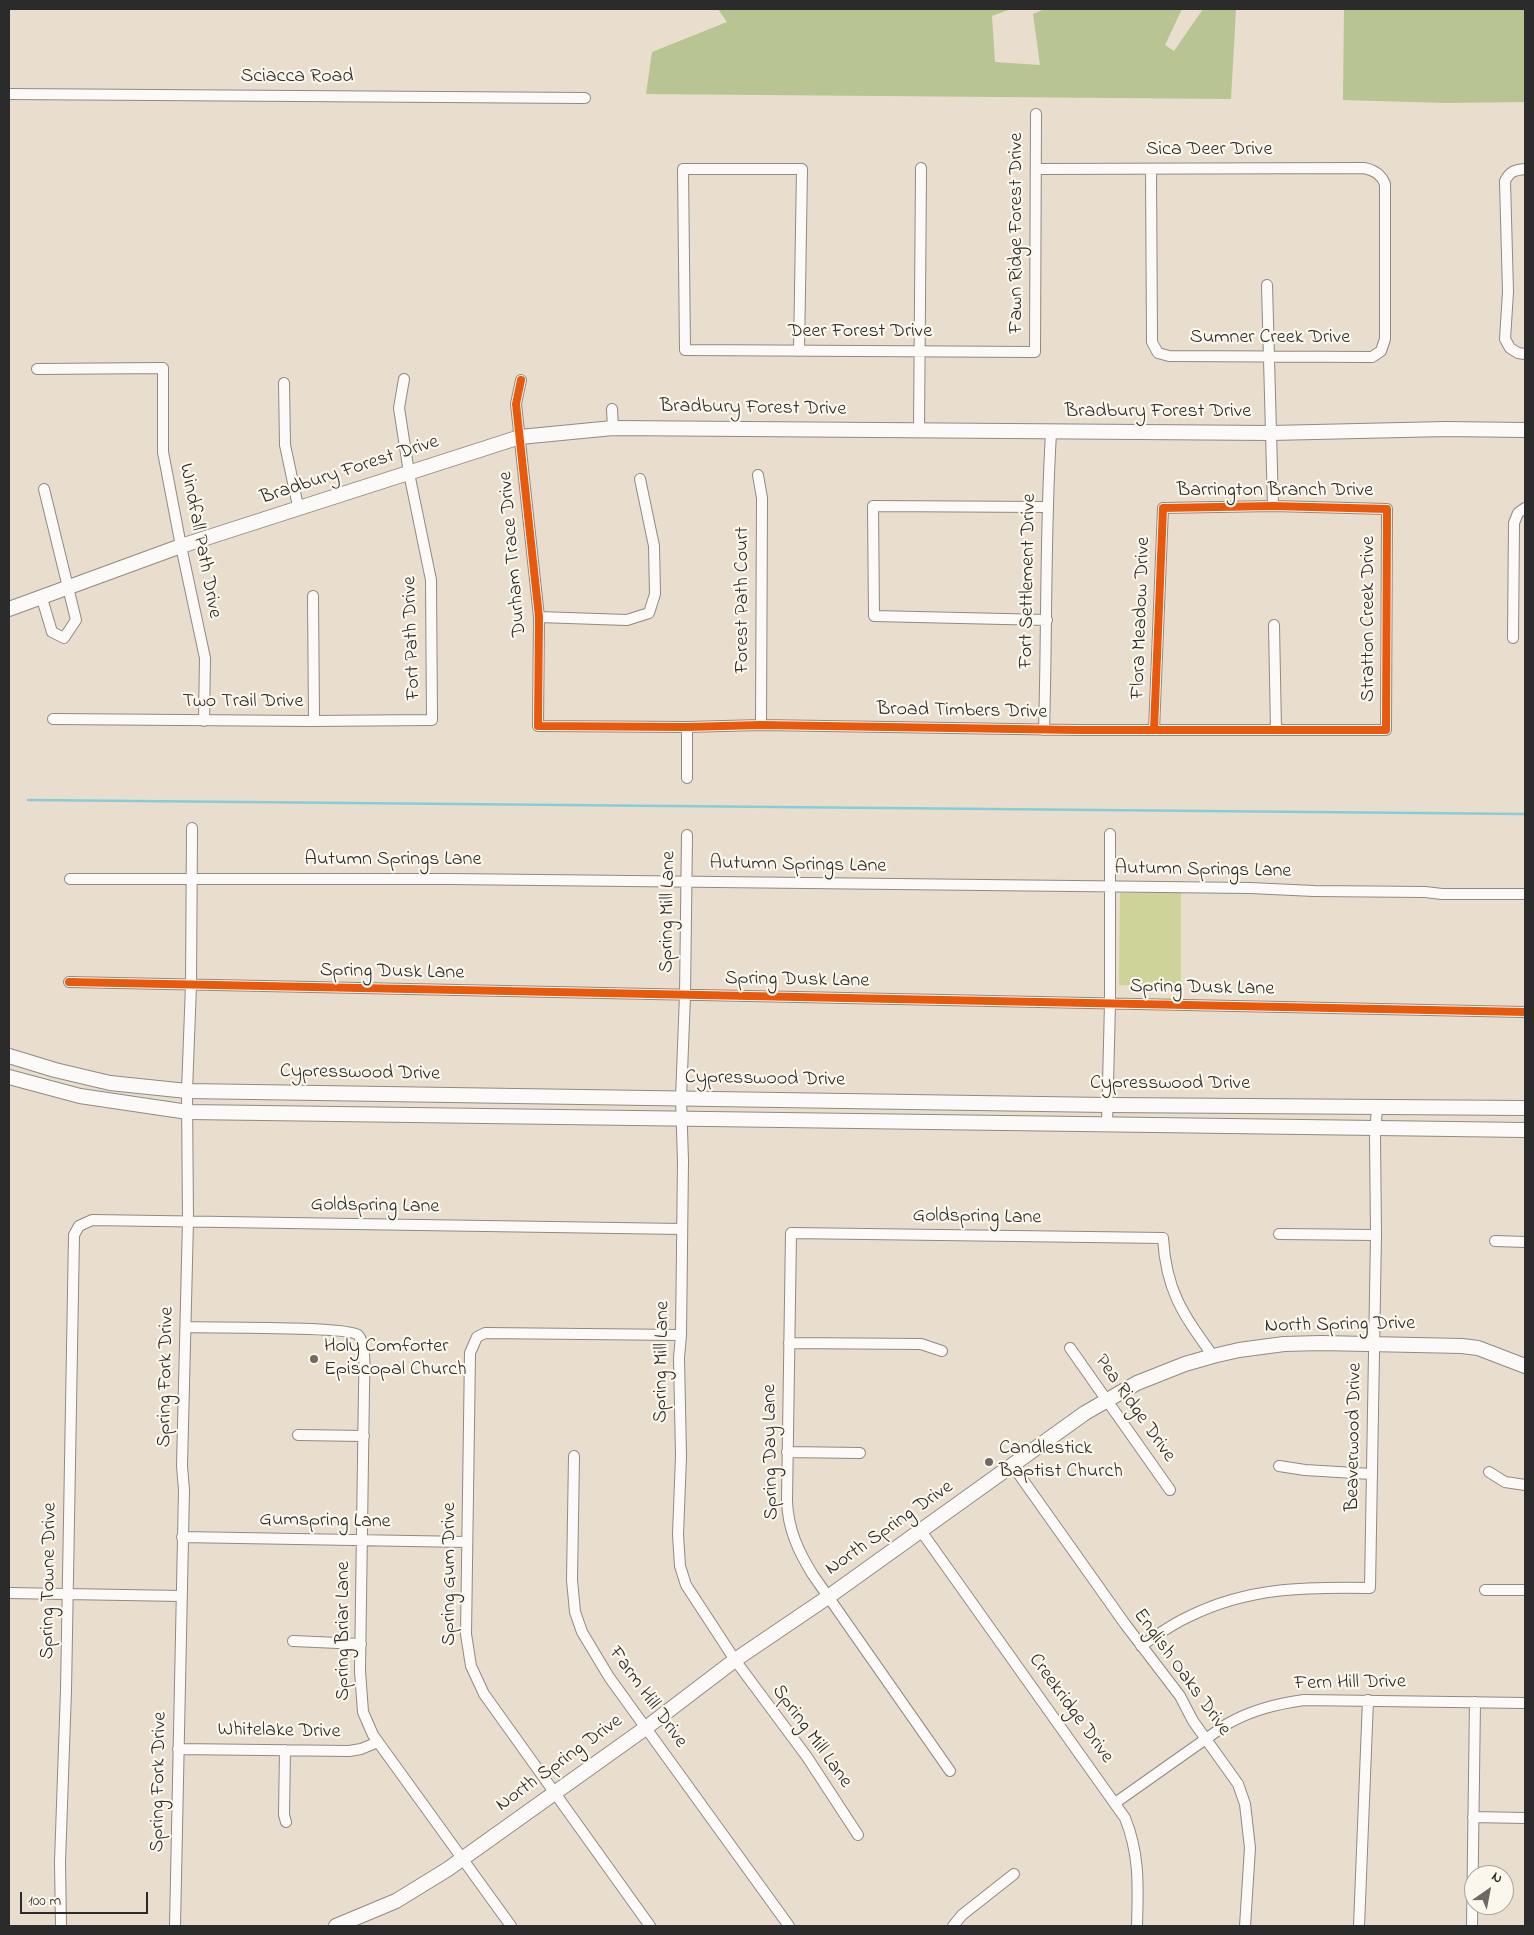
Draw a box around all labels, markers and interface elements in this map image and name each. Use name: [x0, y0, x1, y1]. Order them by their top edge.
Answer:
street label: Sciacca Road: [240, 66, 354, 90]
street label: Fawn Ridge Forest Drive: [1006, 133, 1030, 333]
street label: Sica Deer Drive: [1146, 139, 1272, 163]
street label: Deer Forest Drive: [788, 321, 932, 345]
street label: Sumner Creek Drive: [1190, 327, 1350, 351]
street label: Bradbury Forest Drive: [660, 395, 846, 423]
street label: Bradbury Forest Drive: [1065, 401, 1251, 425]
street label: Bradbury Forest Drive: [258, 431, 442, 511]
street label: Windfall Path Drive: [172, 462, 226, 620]
street label: Durham Trace Drive: [495, 470, 533, 638]
street label: Barrington Branch Drive: [1177, 480, 1373, 504]
street label: Fort Settlement Drive: [1015, 493, 1043, 669]
street label: Forest Path Court: [732, 527, 756, 673]
street label: Stratton Creek Drive: [1358, 536, 1382, 702]
street label: Flora Meadow Drive: [1127, 537, 1157, 699]
street label: Fort Path Drive: [399, 576, 427, 700]
street label: Two Trail Drive: [183, 691, 303, 715]
street label: Broad Timbers Drive: [877, 699, 1047, 725]
street label: Autumn Springs Lane: [305, 849, 481, 873]
street label: Spring Mill Lane: [656, 851, 682, 973]
street label: Autumn Springs Lane: [709, 852, 887, 880]
street label: Autumn Springs Lane: [1114, 857, 1292, 885]
street label: Spring Dusk Lane: [320, 960, 464, 986]
street label: Spring Dusk Lane: [725, 968, 869, 994]
street label: Spring Dusk Lane: [1130, 976, 1274, 1002]
street label: Cypresswood Drive: [280, 1061, 440, 1087]
street label: Cypresswood Drive: [685, 1067, 845, 1093]
street label: Cypresswood Drive: [1090, 1073, 1250, 1097]
street label: Goldspring Lane: [310, 1194, 440, 1220]
street label: Goldspring Lane: [912, 1205, 1042, 1231]
street label: Spring Mill Lane: [650, 1301, 676, 1423]
street label: Spring Fork Drive: [154, 1306, 180, 1448]
street label: North Spring Drive: [1265, 1313, 1415, 1339]
place label: Holy Comforter Episcopal Church: [324, 1336, 467, 1383]
street label: Pea Ridge Drive: [1088, 1351, 1180, 1467]
marker: Holy Comforter Episcopal Church: [308, 1353, 320, 1365]
street label: Beaverwood Drive: [1342, 1363, 1368, 1511]
street label: Spring Day Lane: [759, 1384, 785, 1520]
place label: Candlestick Baptist Church: [999, 1438, 1123, 1485]
marker: Candlestick Baptist Church: [983, 1456, 995, 1468]
street label: North Spring Drive: [821, 1476, 959, 1582]
street label: Spring Towne Drive: [37, 1502, 63, 1660]
street label: Spring Gum Drive: [439, 1502, 463, 1646]
street label: Gumspring Lane: [259, 1509, 391, 1535]
street label: Spring Briar Lane: [333, 1561, 357, 1701]
street label: English Oaks Drive: [1127, 1605, 1235, 1741]
street label: Farm Hill Drive: [602, 1643, 692, 1753]
street label: Creekridge Drive: [1022, 1650, 1118, 1768]
street label: Fern Hill Drive: [1294, 1671, 1406, 1697]
street label: Spring Mill Lane: [765, 1681, 857, 1793]
street label: North Spring Drive: [492, 1710, 628, 1818]
street label: Spring Fork Drive: [147, 1711, 173, 1853]
street label: Whitelake Drive: [217, 1719, 341, 1745]
north arrow: [1464, 1865, 1514, 1915]
text: N: [1487, 1866, 1507, 1889]
scale bar: [22, 1882, 150, 1914]
text: 100 m: [28, 1890, 61, 1912]

